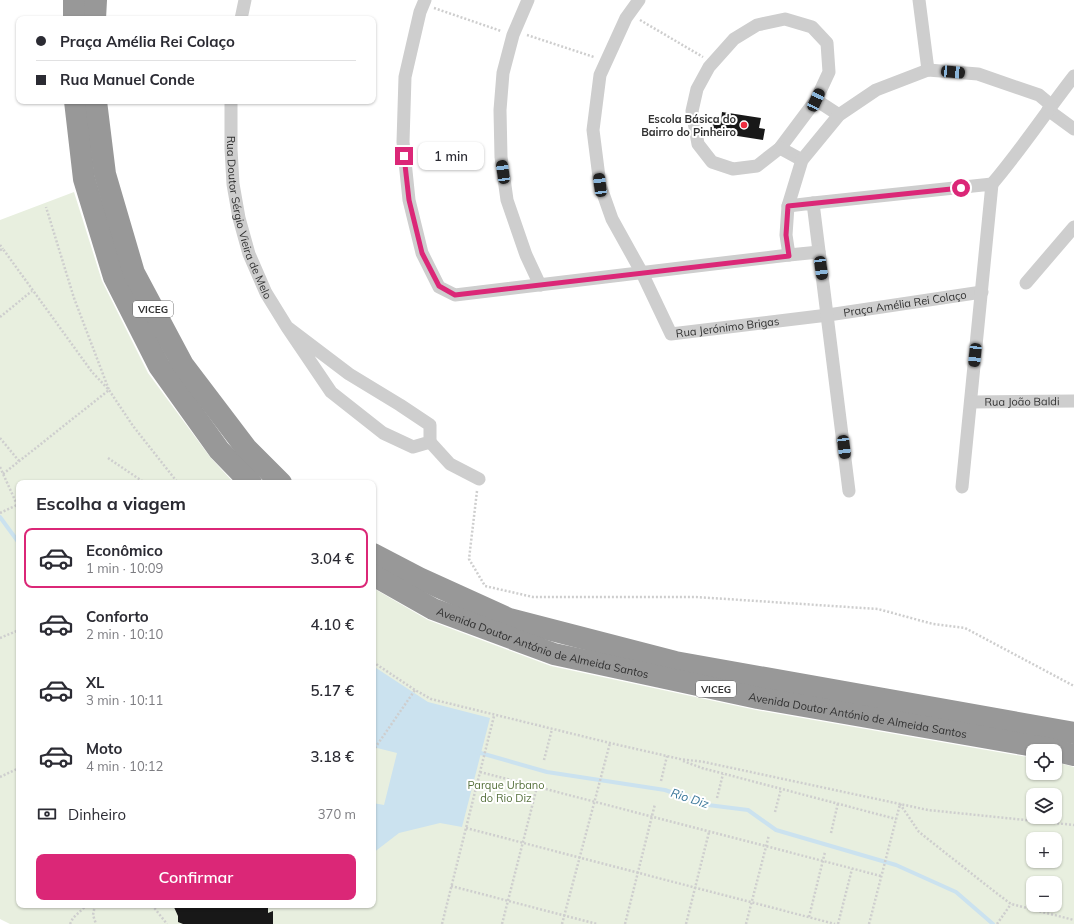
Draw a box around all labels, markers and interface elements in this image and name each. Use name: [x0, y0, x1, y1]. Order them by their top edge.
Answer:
text: Praça Amélia Rei Colaço: [60, 32, 235, 51]
car: [941, 65, 965, 79]
text: Rua Manuel Conde: [60, 70, 195, 89]
car: [805, 87, 827, 113]
place label: Escola Básica do Bairro do Pinheiro: [641, 112, 736, 139]
marker: Escola Básica do Bairro do Pinheiro: [739, 120, 749, 130]
street label: Rua Doutor Sérgio Vieira de Melo: [224, 136, 275, 302]
callout: 1 min: [418, 142, 484, 170]
route end: [395, 147, 413, 165]
text: 1 min: [434, 148, 468, 164]
car: [495, 159, 511, 185]
car: [593, 172, 607, 198]
route start: [952, 179, 970, 197]
car: [813, 255, 829, 281]
street label: Praça Amélia Rei Colaço: [842, 287, 967, 320]
road number: VICEG: [133, 301, 173, 317]
street label: Rua Jerónimo Brigas: [675, 314, 780, 340]
car: [968, 342, 982, 368]
street label: Rua João Baldi: [984, 394, 1060, 409]
car: [837, 434, 851, 460]
text: Escolha a viagem: [36, 492, 186, 515]
icon: car: [38, 540, 74, 576]
text: Econômico: [86, 541, 163, 560]
text: 3.04 €: [310, 549, 354, 568]
text: 1 min · 10:09: [86, 560, 163, 576]
street label: Avenida Doutor António de Almeida Santos: [435, 604, 650, 681]
icon: car: [38, 606, 74, 642]
text: Conforto: [86, 607, 149, 626]
text: 4.10 €: [310, 615, 354, 634]
text: 2 min · 10:10: [86, 626, 163, 642]
icon: car: [38, 672, 74, 708]
text: XL: [86, 673, 104, 692]
text: 5.17 €: [310, 681, 354, 700]
road number: VICEG: [696, 681, 736, 697]
street label: Avenida Doutor António de Almeida Santos: [747, 689, 968, 741]
text: 3 min · 10:11: [86, 692, 163, 708]
icon: car: [38, 738, 74, 774]
text: Moto: [86, 739, 122, 758]
map controls: [1026, 744, 1062, 912]
button: locate: [1026, 744, 1062, 780]
text: 3.18 €: [310, 747, 354, 766]
text: 4 min · 10:12: [86, 758, 163, 774]
park label: Parque Urbano do Rio Diz: [467, 778, 545, 805]
water label: Rio Diz: [669, 785, 712, 811]
button: layers: [1026, 788, 1062, 824]
icon: cash: [36, 803, 58, 825]
text: Dinheiro: [68, 805, 126, 824]
text: 370 m: [318, 806, 356, 822]
button: +: [1026, 832, 1062, 868]
button: Confirmar: [36, 854, 356, 900]
button: −: [1026, 876, 1062, 912]

